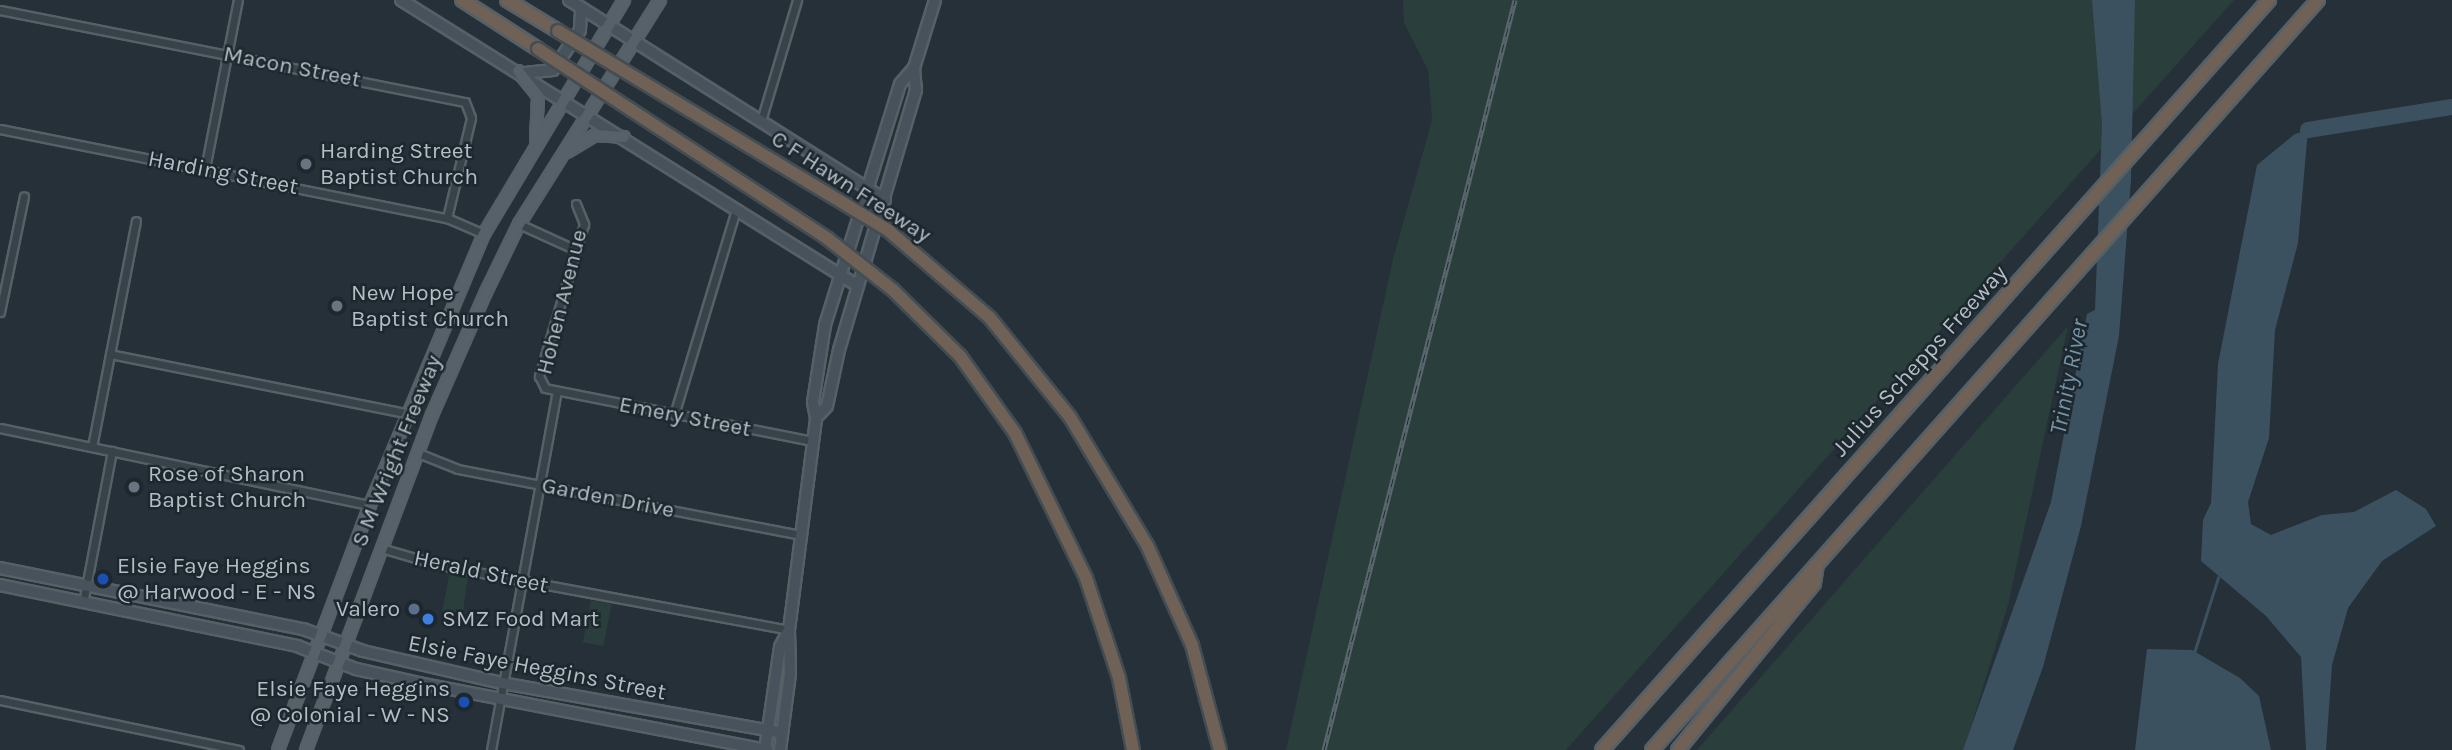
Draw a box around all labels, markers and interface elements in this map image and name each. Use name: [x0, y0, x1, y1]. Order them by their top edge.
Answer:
street label: Macon Street: [221, 40, 363, 94]
street label: C F Hawn Freeway: [766, 125, 936, 249]
place label: Harding Street Baptist Church: [320, 137, 478, 191]
street label: Harding Street: [146, 145, 300, 201]
marker: Harding Street Baptist Church: [298, 156, 314, 172]
street label: Hohen Avenue: [531, 227, 593, 377]
street label: Julius Schepps Freeway: [1827, 260, 2013, 462]
place label: New Hope Baptist Church: [351, 279, 509, 333]
marker: New Hope Baptist Church: [329, 298, 345, 314]
water label: Trinity River: [2044, 317, 2094, 437]
street label: S M Wright Freeway: [346, 351, 448, 551]
street label: Emery Street: [617, 391, 753, 443]
place label: Rose of Sharon Baptist Church: [148, 460, 306, 514]
street label: Garden Drive: [539, 472, 677, 524]
marker: Rose of Sharon Baptist Church: [126, 479, 142, 495]
street label: Herald Street: [411, 544, 551, 600]
place label: Elsie Faye Heggins @ Harwood - E - NS: [117, 552, 316, 606]
marker: Elsie Faye Heggins @ Harwood - E - NS: [95, 571, 111, 587]
place label: Valero: [336, 595, 400, 623]
marker: Valero: [406, 601, 422, 617]
place label: SMZ Food Mart: [442, 605, 599, 633]
marker: SMZ Food Mart: [420, 611, 436, 627]
street label: Elsie Faye Heggins Street: [406, 629, 668, 707]
place label: Elsie Faye Heggins @ Colonial - W - NS: [249, 675, 450, 729]
marker: Elsie Faye Heggins @ Colonial - W - NS: [456, 694, 472, 710]

